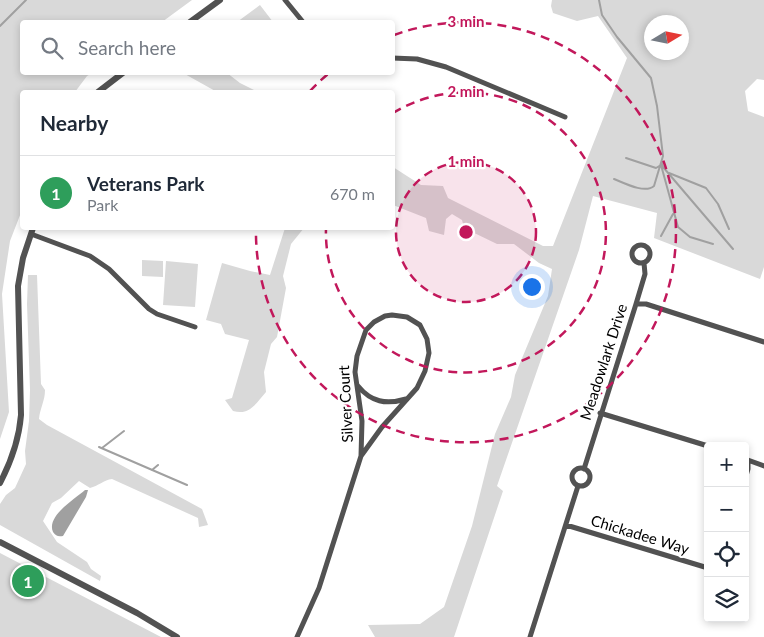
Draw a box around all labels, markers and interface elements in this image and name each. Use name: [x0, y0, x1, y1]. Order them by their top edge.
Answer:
text: 3 min: [447, 12, 485, 30]
north arrow: [644, 15, 689, 60]
search box: [20, 20, 395, 75]
icon: search: [38, 34, 66, 62]
text: Search here: [78, 36, 176, 59]
text: 2 min: [447, 82, 485, 100]
text: Nearby: [40, 110, 108, 135]
text: 1 min: [447, 152, 485, 170]
text: Veterans Park: [87, 172, 205, 195]
text: 1: [51, 184, 61, 203]
text: 670 m: [330, 184, 375, 203]
text: Park: [87, 195, 118, 214]
centre of rings: [457, 223, 475, 241]
your location: [519, 274, 545, 300]
street label: Meadowlark Drive: [576, 301, 630, 422]
street label: Silver Court: [334, 364, 356, 443]
map controls: [704, 442, 749, 622]
button: +: [704, 442, 749, 487]
button: −: [704, 487, 749, 532]
street label: Chickadee Way: [589, 511, 692, 558]
button: locate: [704, 532, 749, 577]
pin: 1: [12, 562, 44, 600]
button: layers: [704, 577, 749, 622]

